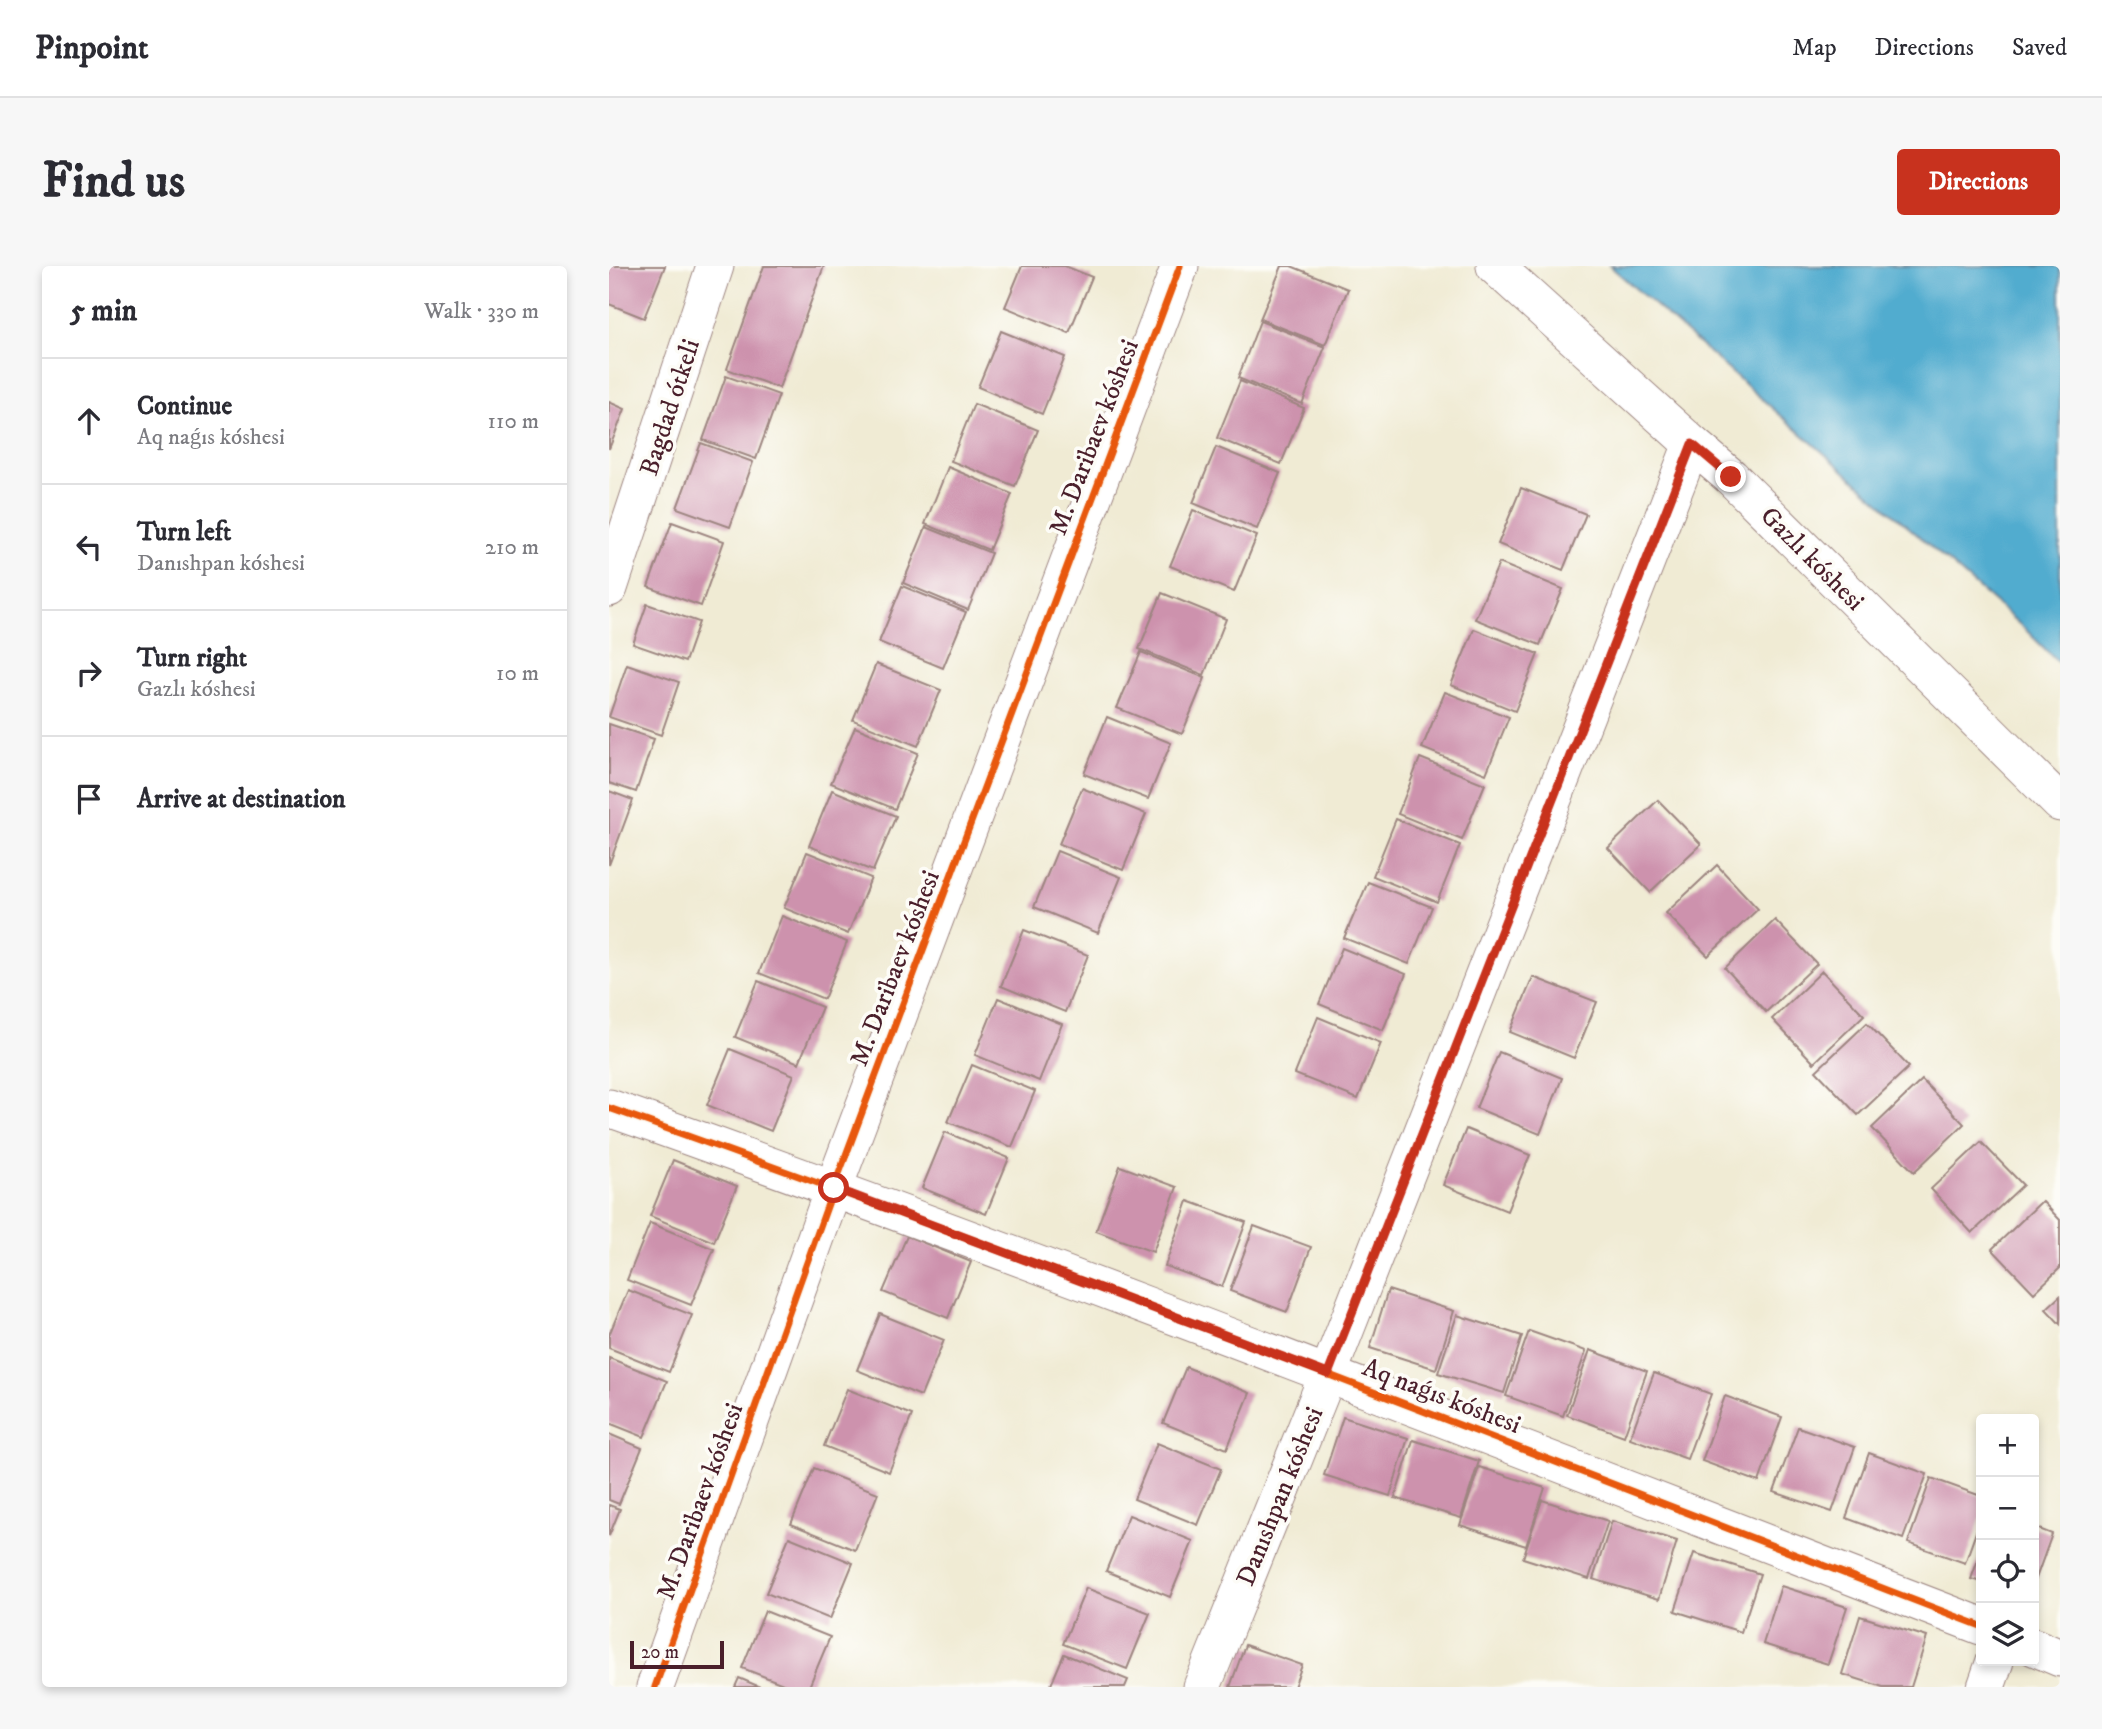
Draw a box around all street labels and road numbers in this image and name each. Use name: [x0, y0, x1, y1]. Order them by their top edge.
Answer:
street label: Bagdad ótkeli: [633, 335, 708, 480]
street label: M. Daribaev kóshesi: [1042, 335, 1147, 540]
street label: Gazlı kóshesi: [1753, 500, 1871, 618]
street label: M. Daribaev kóshesi: [843, 866, 948, 1071]
street label: Aq naǵıs kóshesi: [1357, 1351, 1525, 1442]
street label: M. Daribaev kóshesi: [650, 1399, 751, 1604]
street label: Danıshpan kóshesi: [1230, 1402, 1331, 1591]

